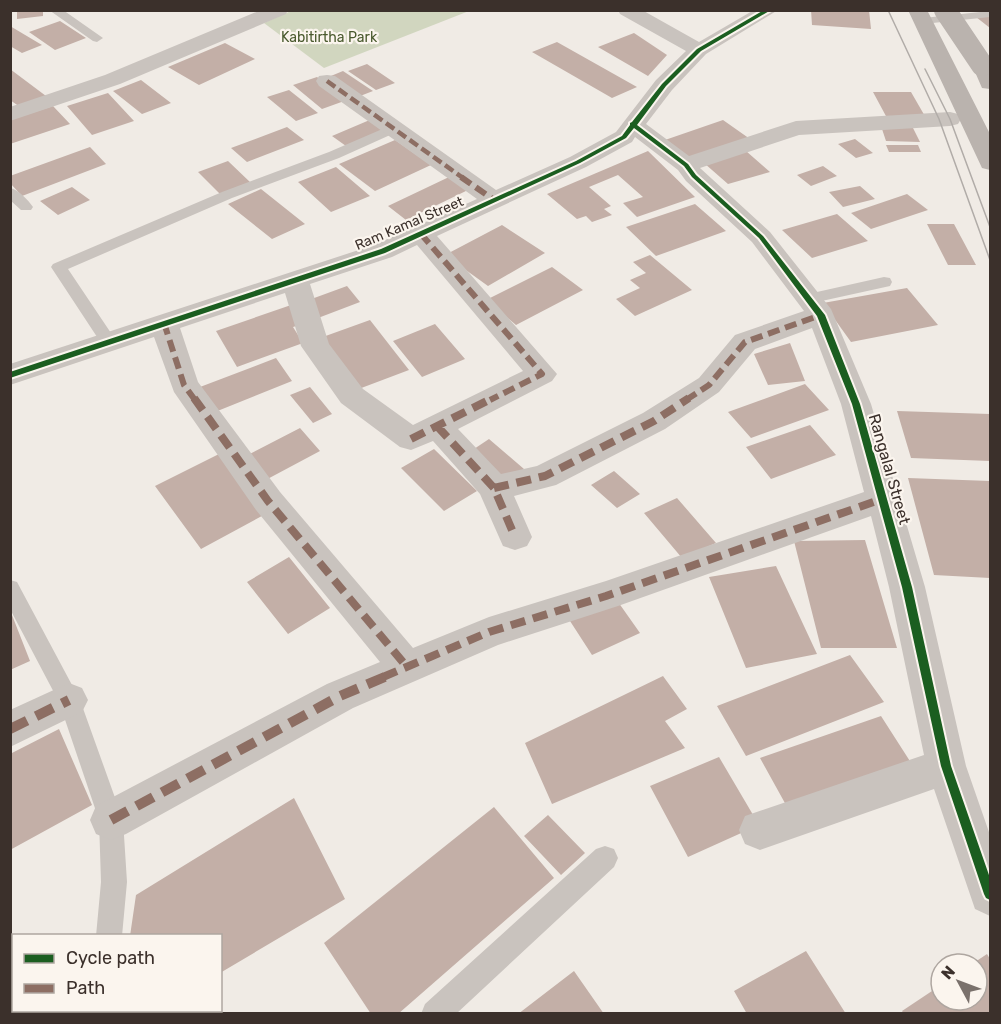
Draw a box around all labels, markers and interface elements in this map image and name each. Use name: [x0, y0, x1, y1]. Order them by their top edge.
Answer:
park label: Kabitirtha Park: [281, 29, 378, 46]
street label: Ram Kamal Street: [352, 193, 467, 254]
street label: Rangalal Street: [865, 412, 914, 527]
legend: [12, 934, 222, 1012]
text: Cycle path: [66, 947, 155, 969]
north arrow: [929, 952, 989, 1012]
text: N: [937, 962, 959, 983]
text: Path: [66, 977, 105, 999]

